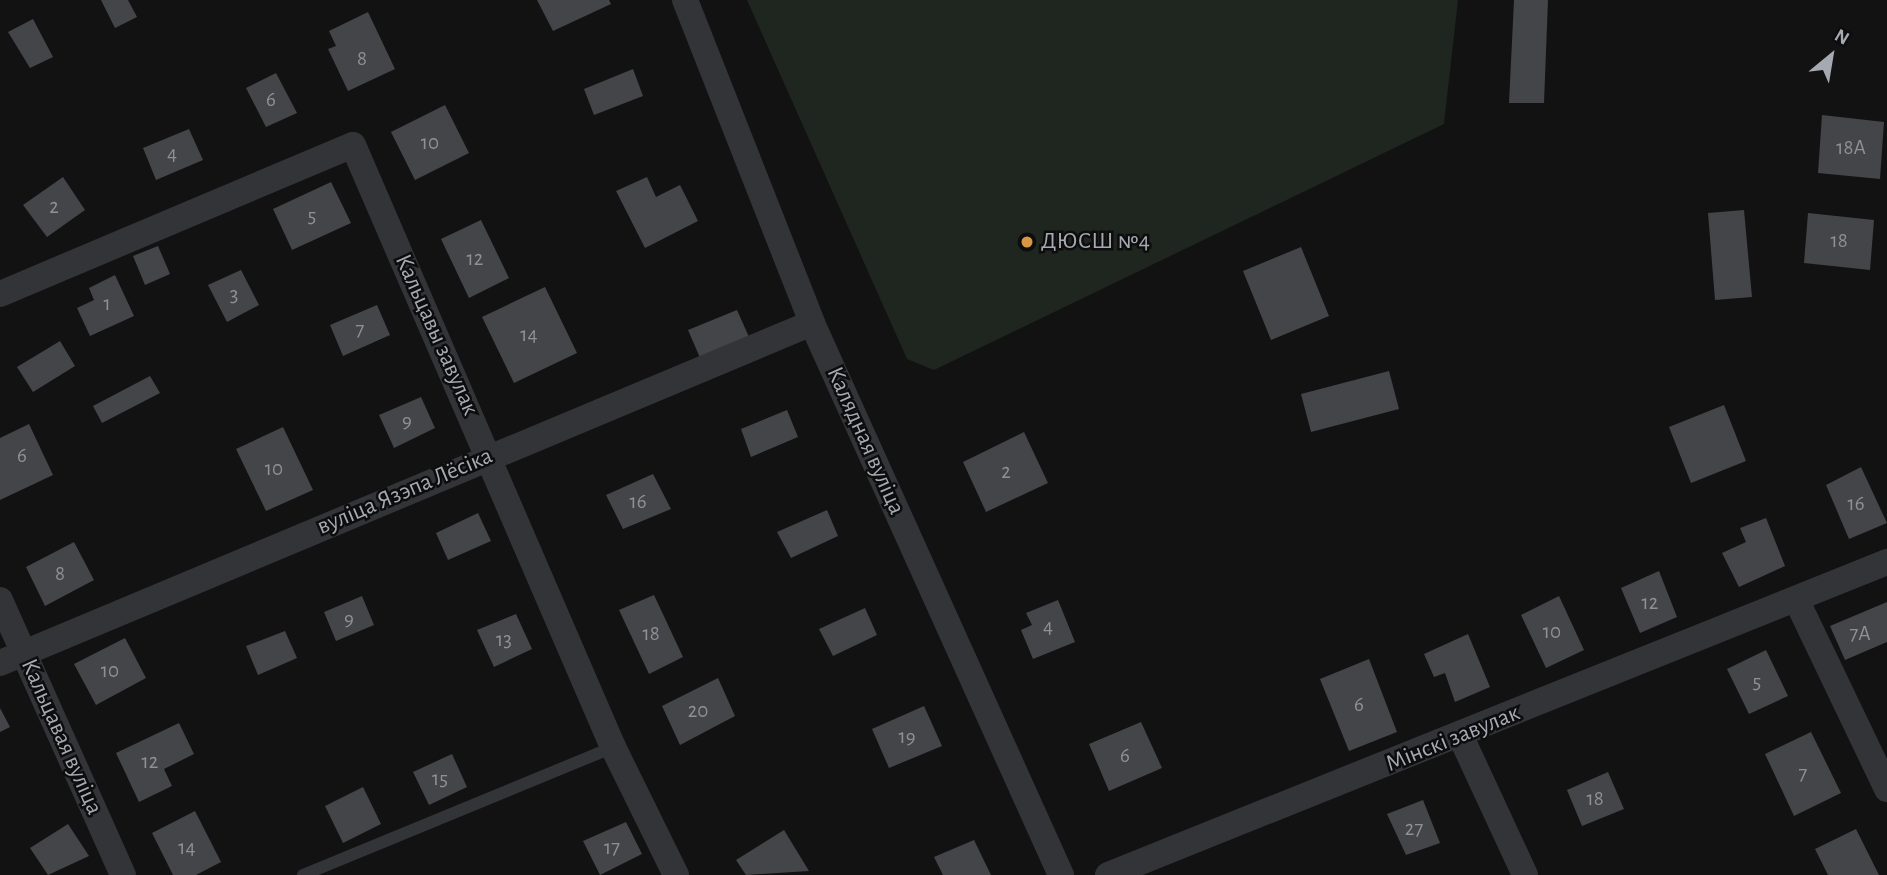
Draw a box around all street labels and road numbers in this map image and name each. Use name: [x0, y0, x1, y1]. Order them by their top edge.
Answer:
street label: Кальцавы завулак: [388, 250, 484, 420]
street label: Калядная вуліца: [820, 363, 910, 519]
street label: вуліца Язэпа Лёсіка: [313, 442, 497, 542]
street label: Кальцавая вуліца: [14, 655, 108, 819]
street label: Мінскі завулак: [1382, 699, 1524, 779]

